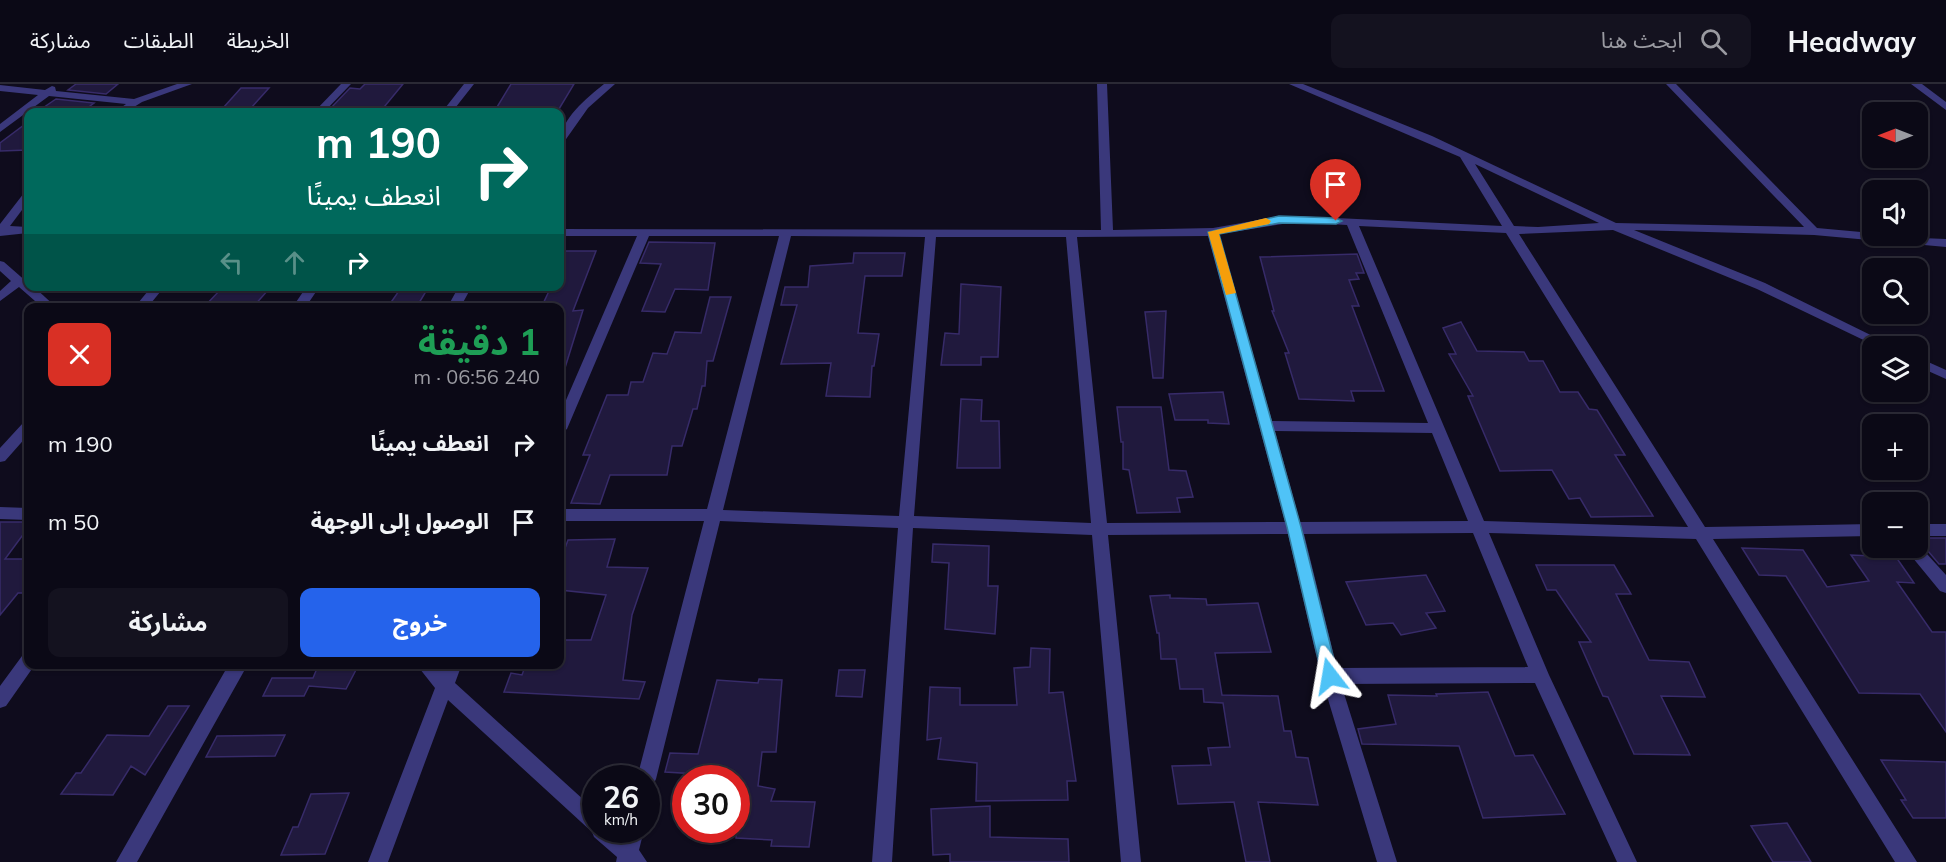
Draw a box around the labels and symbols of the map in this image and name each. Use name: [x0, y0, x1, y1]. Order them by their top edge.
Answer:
north arrow: [1862, 102, 1928, 168]
pin: [1310, 159, 1361, 221]
position arrow: [1298, 644, 1362, 708]
speed limit sign: 30: [672, 765, 750, 843]

